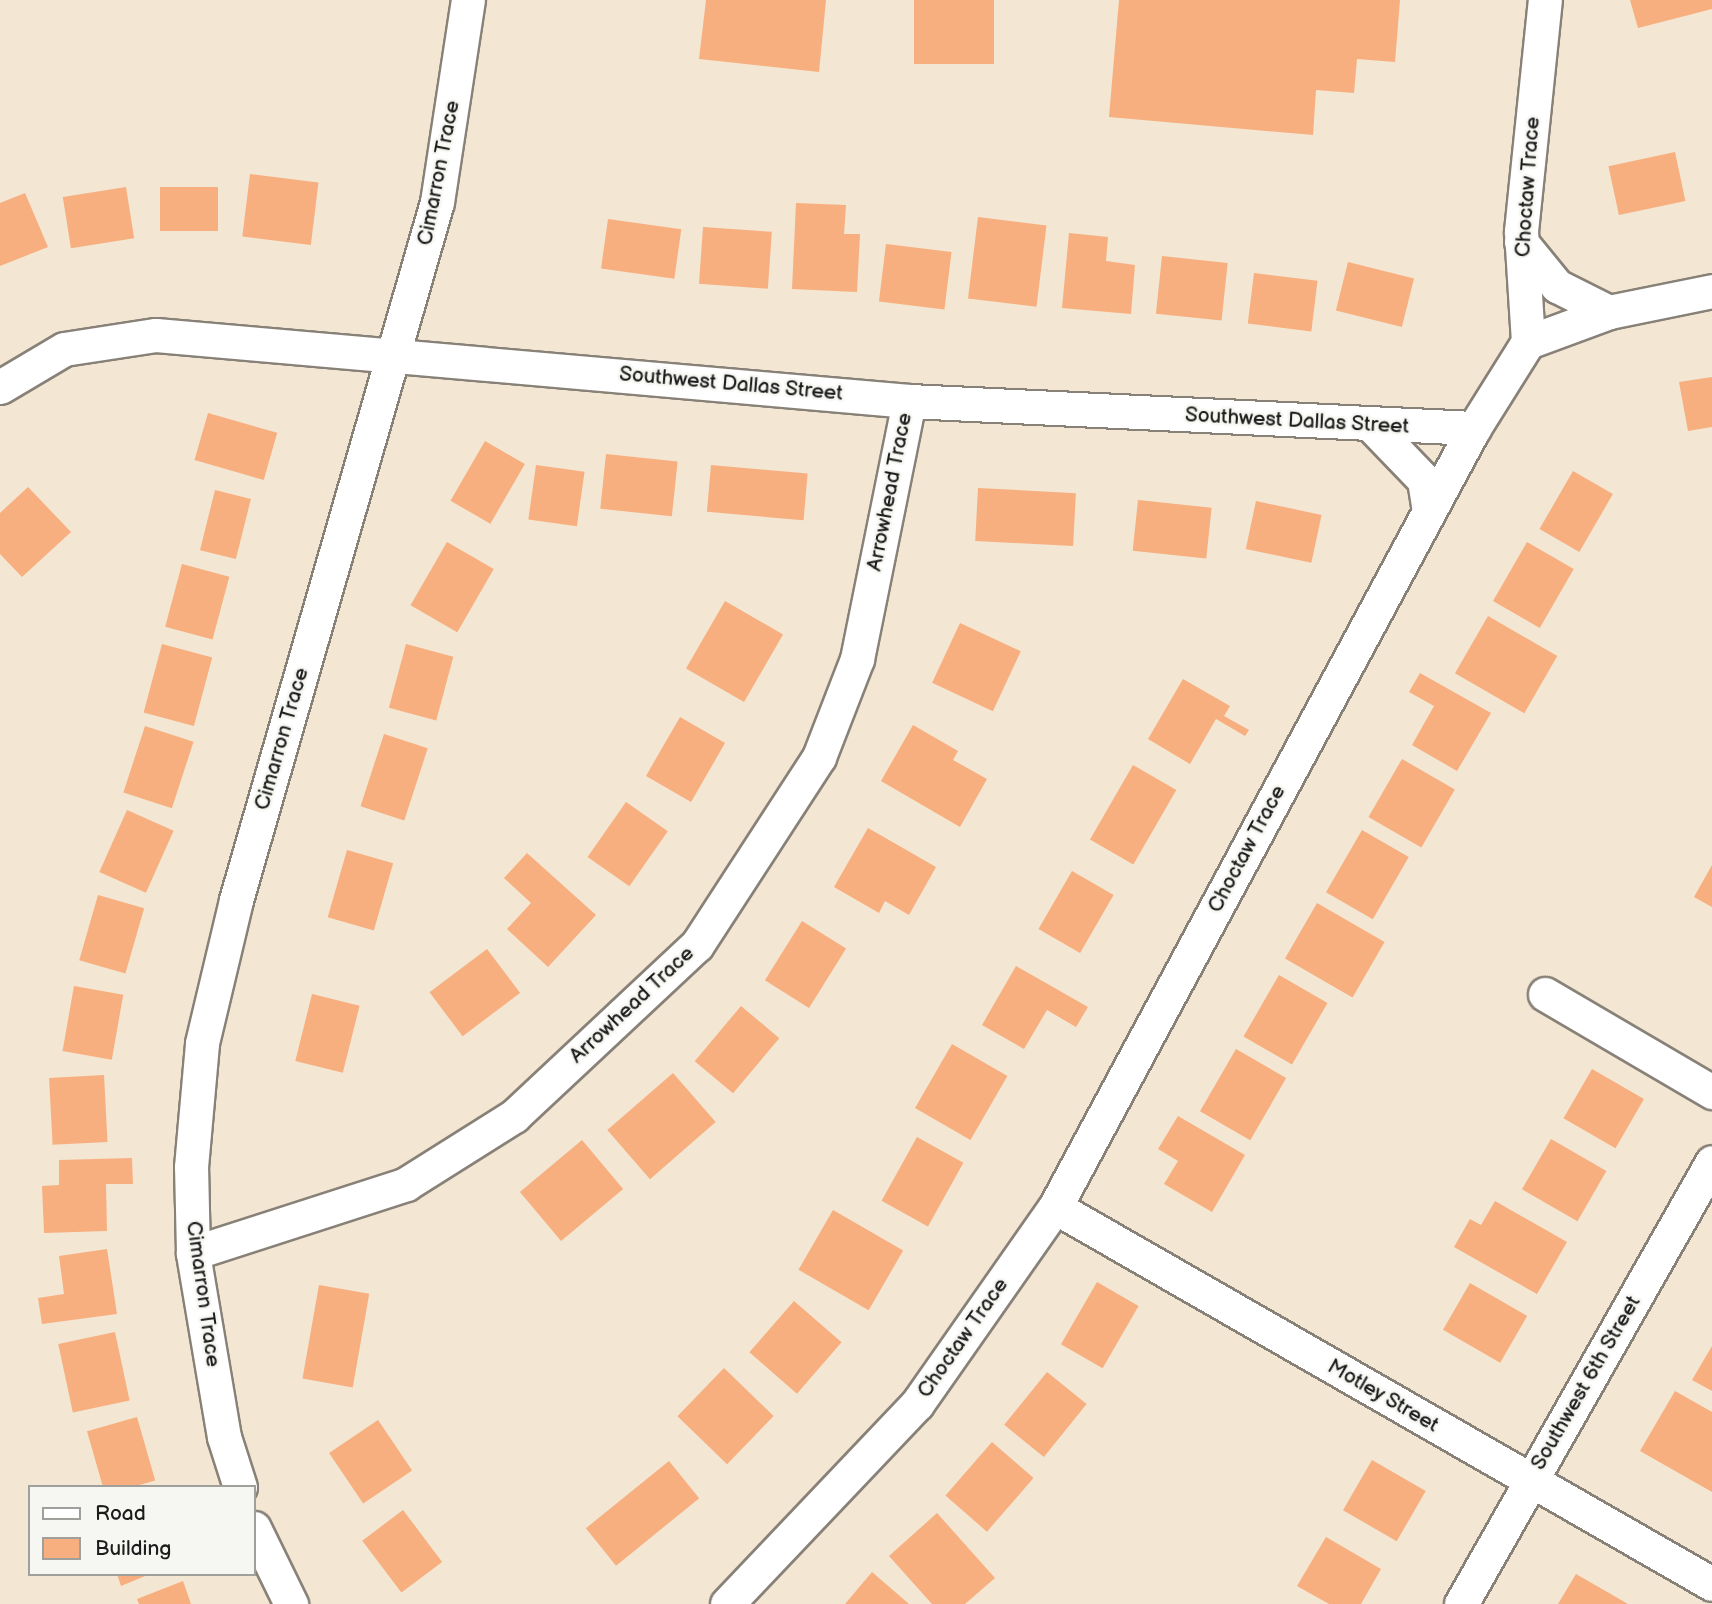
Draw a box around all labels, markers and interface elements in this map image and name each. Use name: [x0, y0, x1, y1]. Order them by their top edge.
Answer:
street label: Cimarron Trace: [413, 98, 465, 248]
street label: Choctaw Trace: [1511, 116, 1545, 258]
street label: Southwest Dallas Street: [618, 362, 844, 406]
street label: Southwest Dallas Street: [1184, 403, 1410, 439]
street label: Arrowhead Trace: [862, 410, 918, 574]
street label: Cimarron Trace: [250, 665, 314, 813]
street label: Choctaw Trace: [1203, 781, 1291, 917]
street label: Arrowhead Trace: [564, 941, 700, 1069]
street label: Cimarron Trace: [180, 1219, 226, 1369]
street label: Choctaw Trace: [912, 1273, 1014, 1403]
street label: Southwest 6th Street: [1526, 1291, 1646, 1475]
street label: Motley Street: [1322, 1354, 1444, 1438]
legend: [28, 1485, 256, 1576]
text: Road: [95, 1501, 146, 1526]
text: Building: [95, 1536, 171, 1561]

